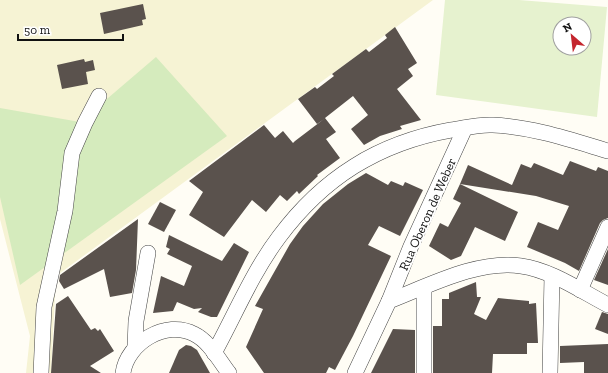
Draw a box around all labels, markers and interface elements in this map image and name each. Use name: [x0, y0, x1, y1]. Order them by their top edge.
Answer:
scale bar: [18, 16, 123, 42]
north arrow: [552, 16, 592, 56]
text: N: [561, 20, 575, 35]
text: 50 m: [24, 23, 51, 37]
street label: Rua Oberon de Weber: [396, 156, 459, 273]

